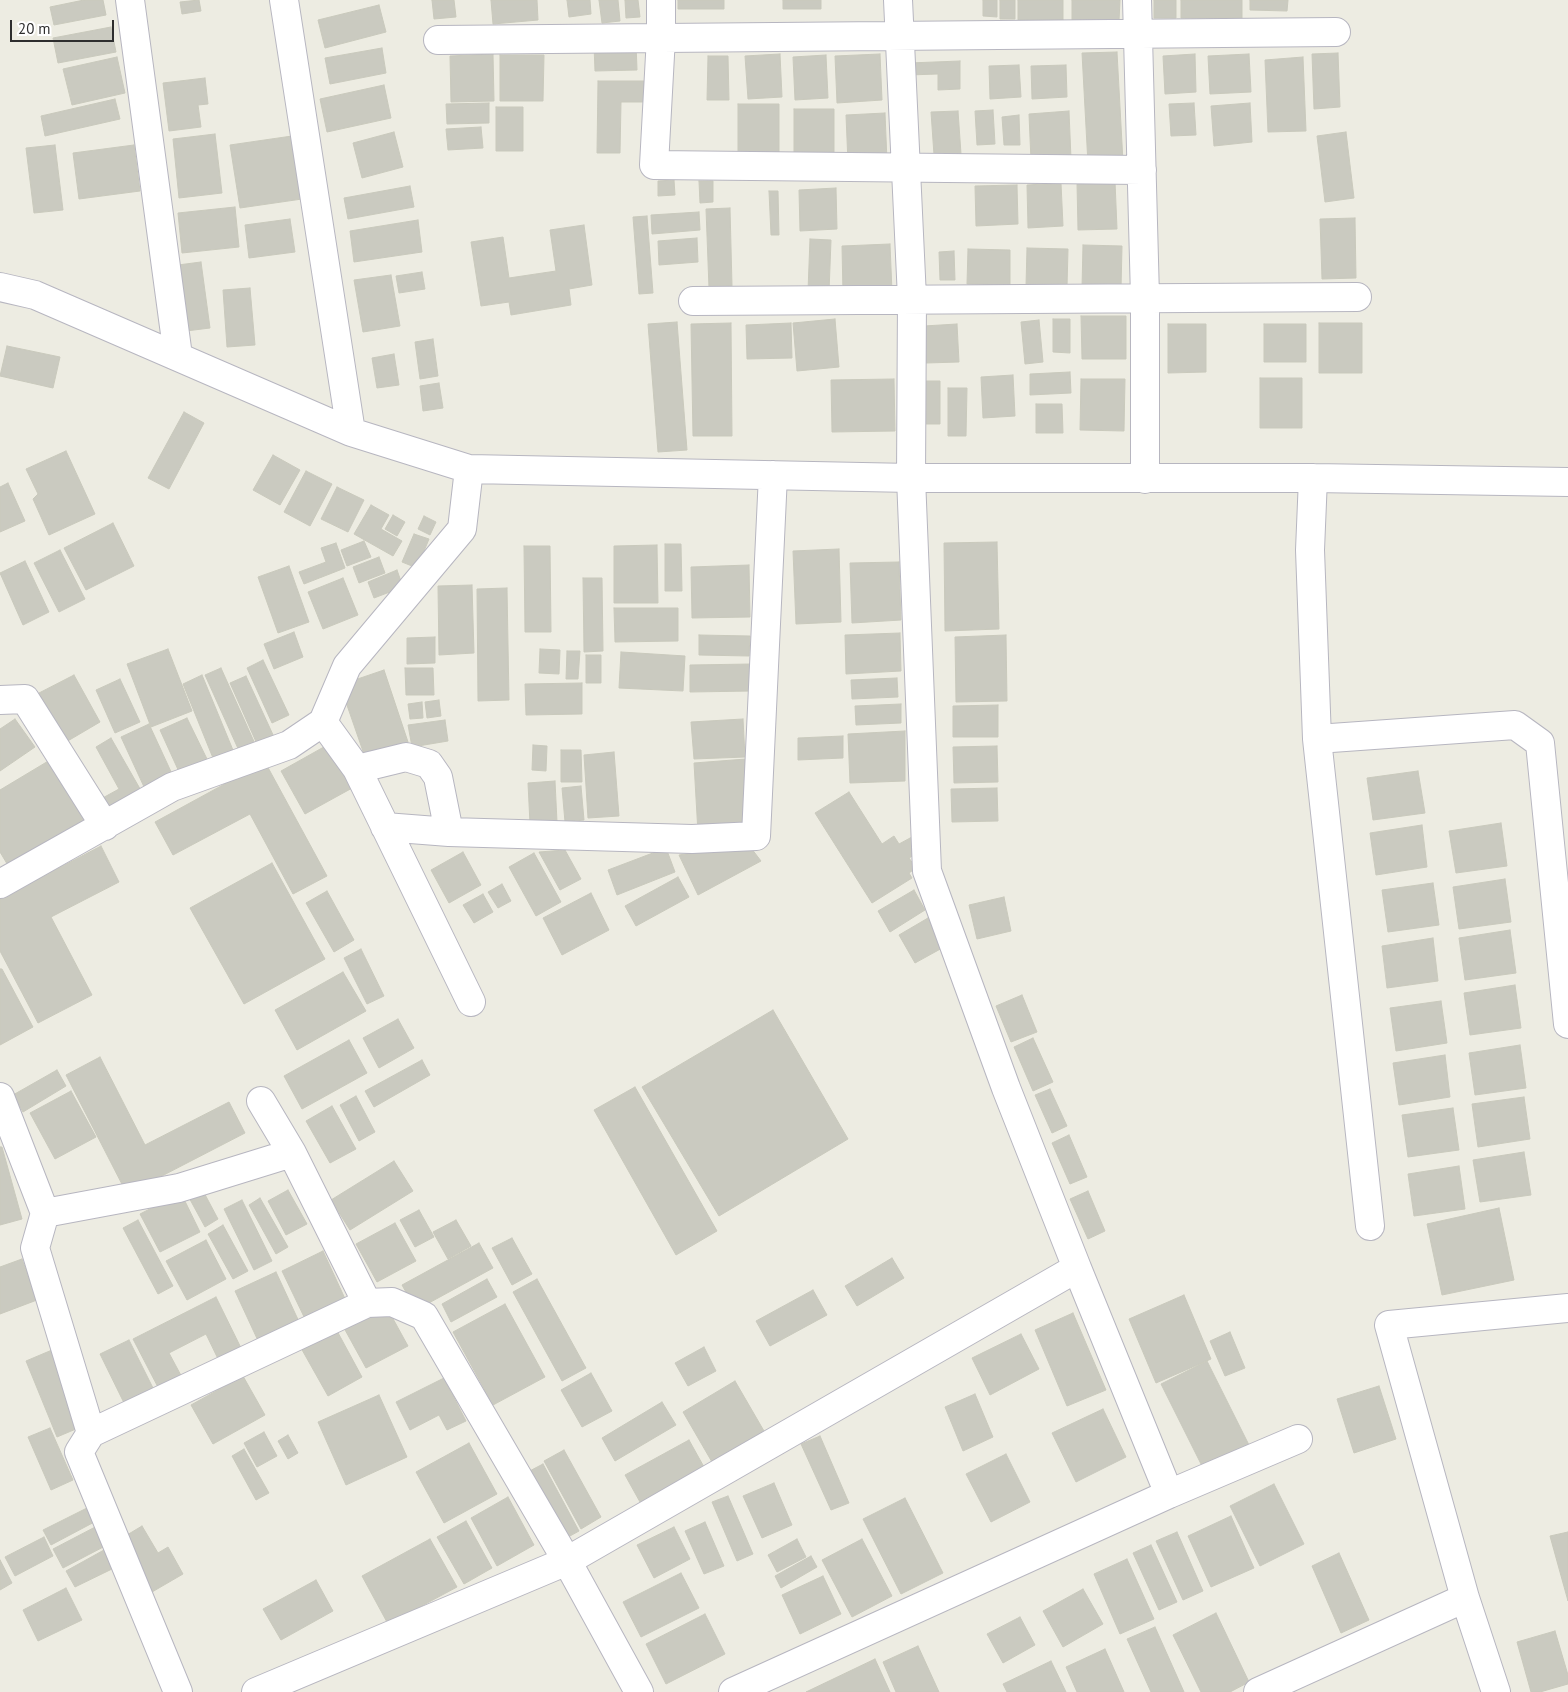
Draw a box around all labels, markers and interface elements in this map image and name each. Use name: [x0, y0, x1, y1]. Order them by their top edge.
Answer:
scale bar: [12, 10, 116, 42]
text: 20 m: [18, 19, 51, 38]

